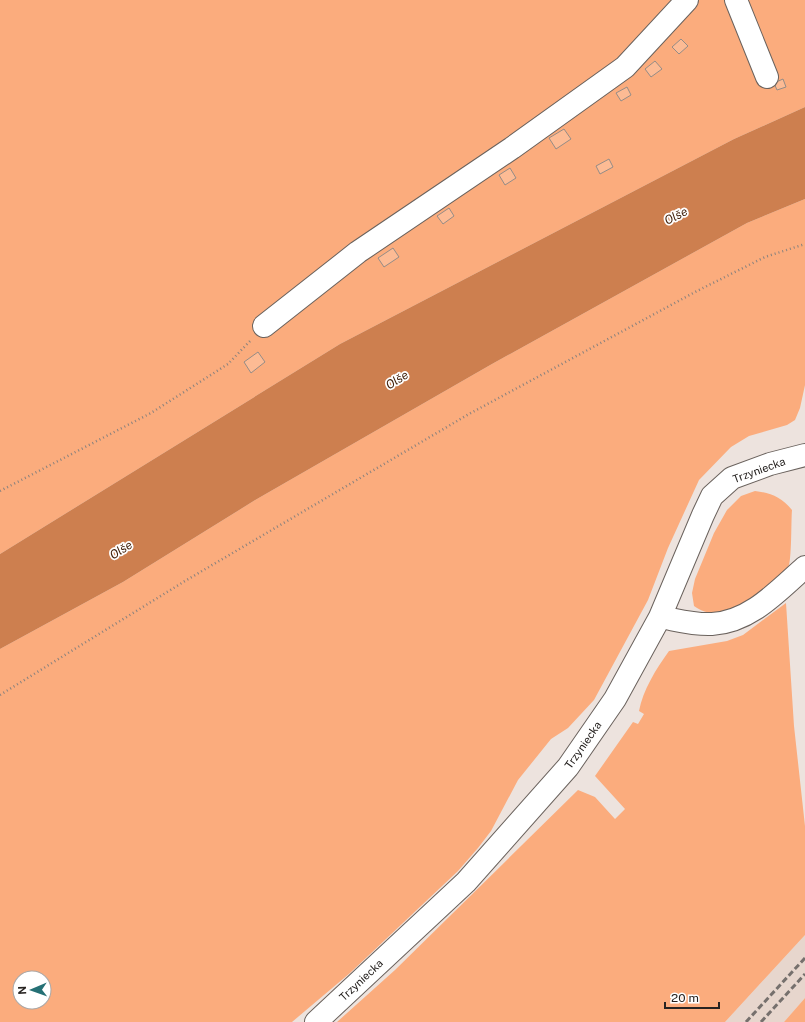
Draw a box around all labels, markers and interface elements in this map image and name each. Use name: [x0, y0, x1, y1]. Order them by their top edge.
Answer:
water label: Olše: [662, 204, 690, 228]
water label: Olše: [383, 367, 411, 392]
street label: Trzyniecka: [731, 455, 787, 485]
water label: Olše: [107, 537, 135, 562]
street label: Trzyniecka: [562, 719, 604, 771]
street label: Trzyniecka: [337, 957, 385, 1003]
north arrow: [12, 970, 52, 1010]
scale bar: [665, 984, 719, 1010]
text: N: [16, 986, 28, 995]
text: 20 m: [671, 991, 699, 1005]

